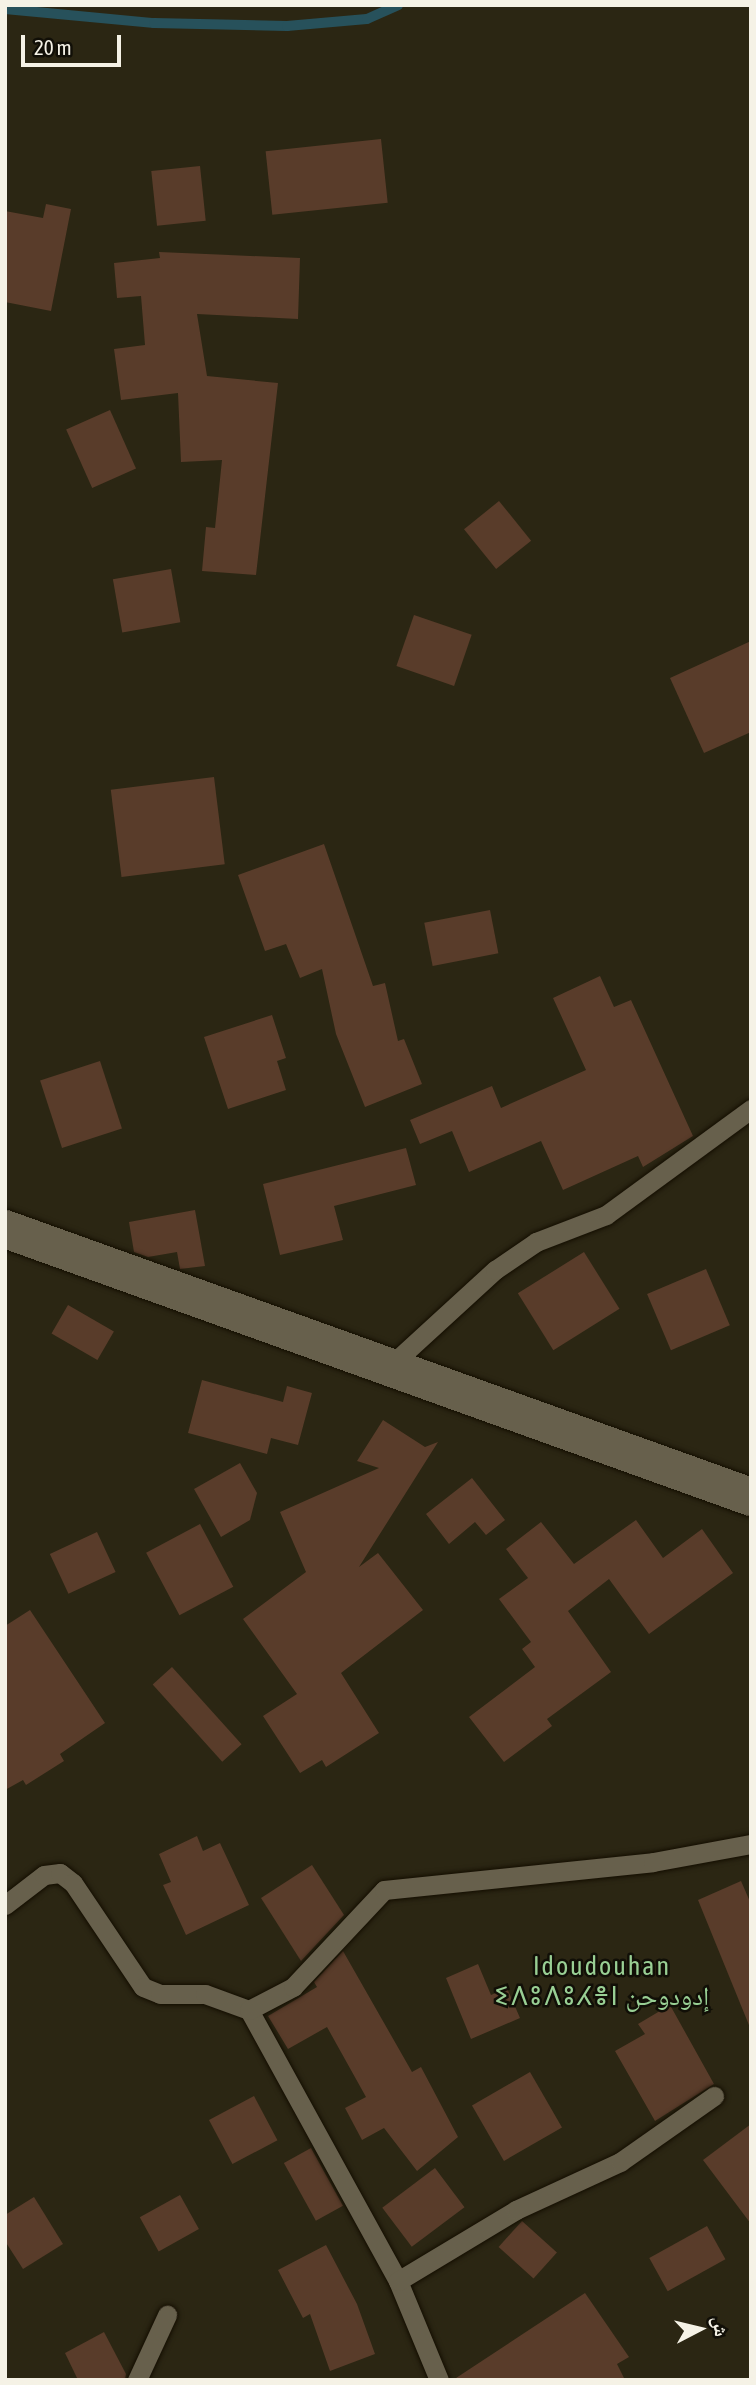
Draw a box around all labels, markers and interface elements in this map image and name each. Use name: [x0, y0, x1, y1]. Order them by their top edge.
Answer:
scale bar: [24, 21, 124, 65]
text: 20 m: [34, 35, 72, 59]
district label: Idoudouhan ⵉⴷⵓⴷⵓⵃⴻⵏ إدودوحن: [504, 1951, 700, 2012]
north arrow: [665, 2294, 735, 2364]
text: ش: [709, 2315, 733, 2338]

